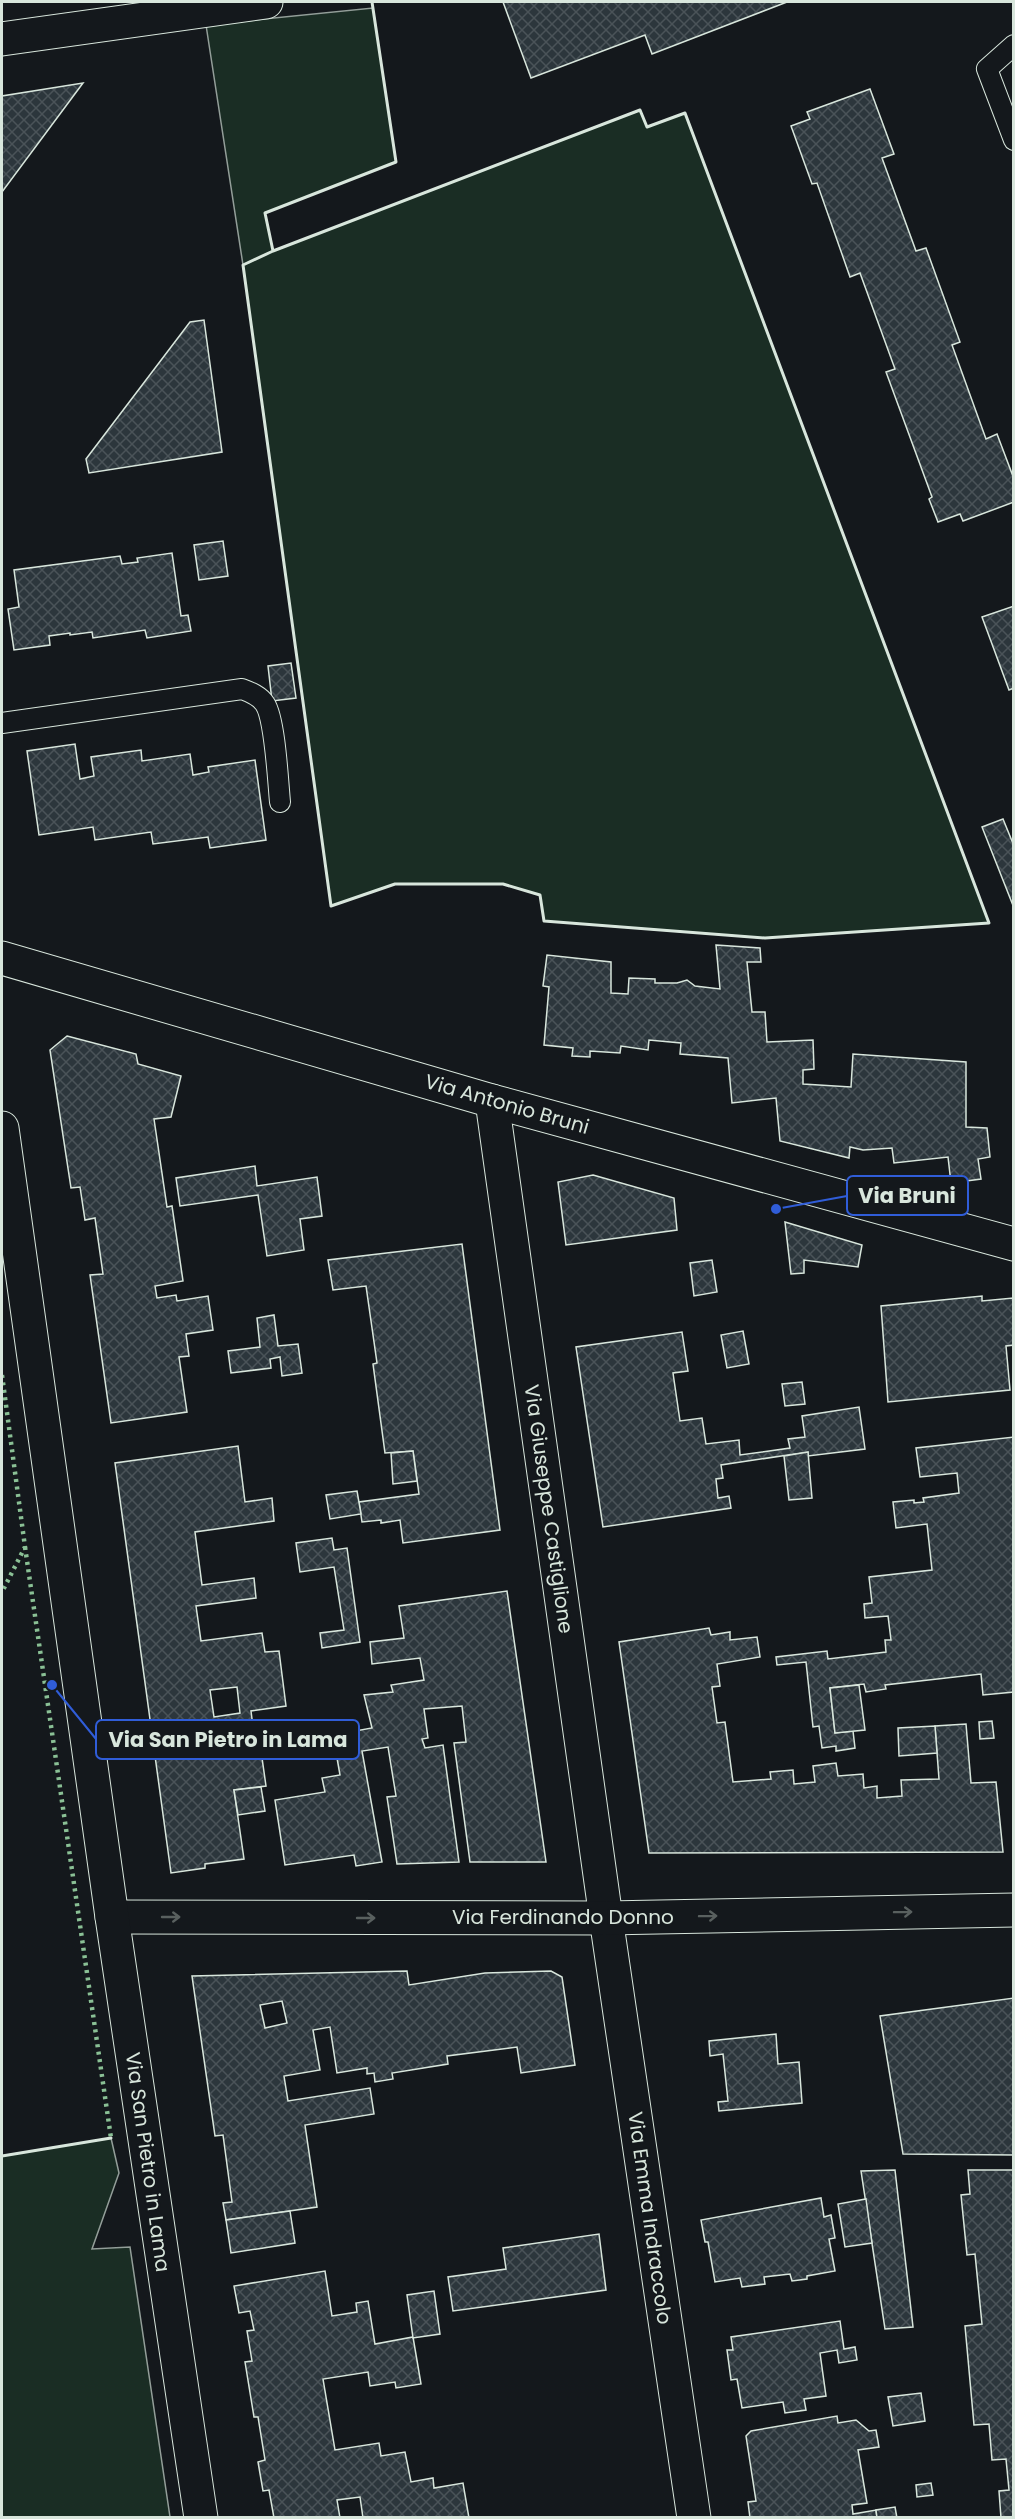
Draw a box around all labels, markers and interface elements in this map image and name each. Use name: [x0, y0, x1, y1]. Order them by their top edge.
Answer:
street label: Via Antonio Bruni: [422, 1067, 592, 1141]
callout: Via Bruni: [847, 1176, 968, 1215]
text: Via Bruni: [858, 1181, 956, 1210]
street label: Via Giuseppe Castiglione: [518, 1383, 580, 1635]
callout: Via San Pietro in Lama: [96, 1720, 359, 1759]
text: Via San Pietro in Lama: [108, 1725, 348, 1754]
street label: Via Ferdinando Donno: [452, 1903, 674, 1931]
one-way arrow: [892, 1907, 912, 1918]
one-way arrow: [697, 1910, 717, 1922]
one-way arrow: [160, 1911, 180, 1923]
one-way arrow: [355, 1912, 375, 1924]
street label: Via San Pietro in Lama: [119, 2050, 177, 2274]
street label: Via Emma Indraccolo: [621, 2110, 679, 2326]

